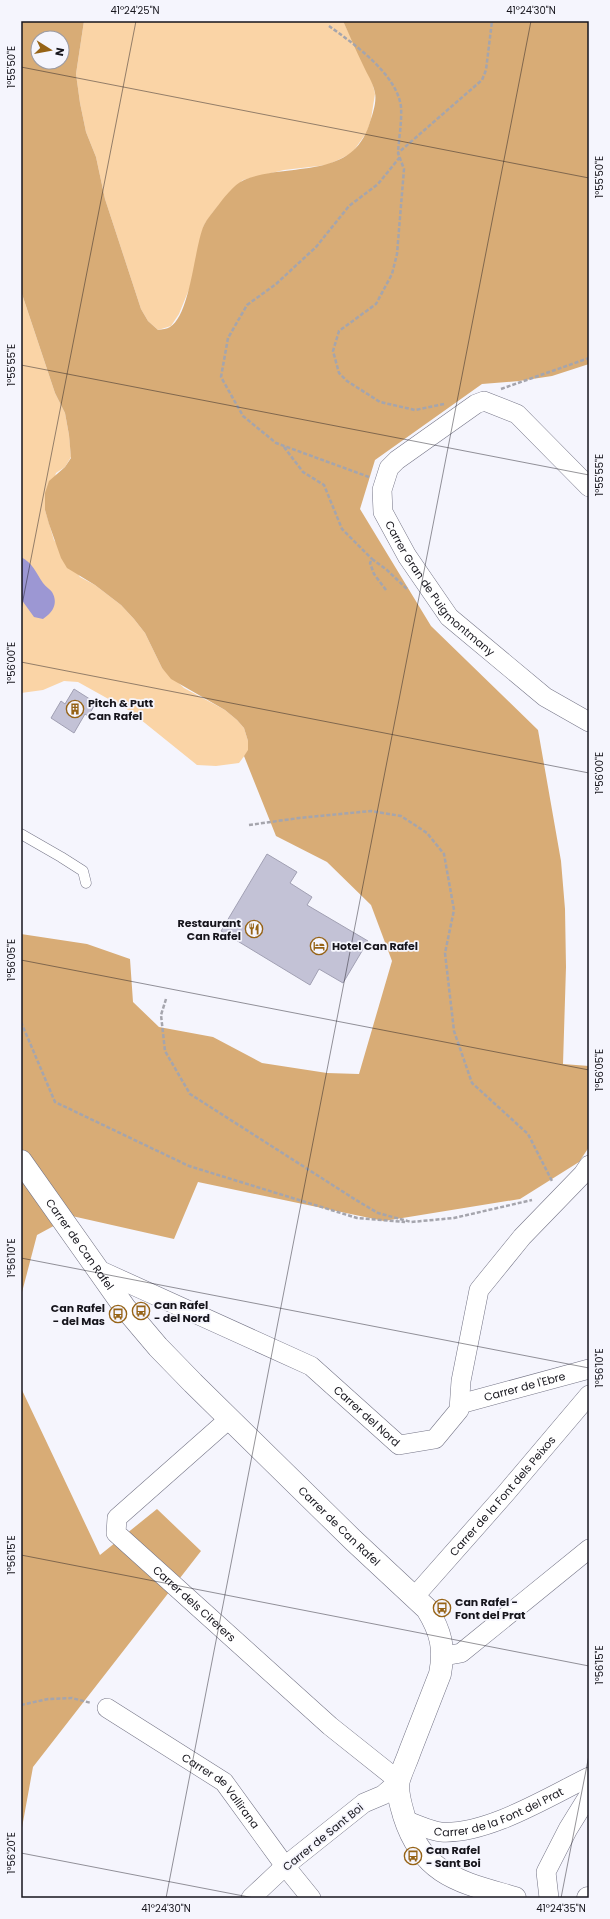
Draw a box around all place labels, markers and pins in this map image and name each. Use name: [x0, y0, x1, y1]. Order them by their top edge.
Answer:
place label: Pitch & Putt Can Rafel: [88, 695, 154, 724]
building icon: Pitch & Putt Can Rafel: [65, 699, 85, 719]
place label: Restaurant Can Rafel: [178, 915, 242, 944]
restaurant icon: Restaurant Can Rafel: [244, 919, 264, 939]
hotel icon: Hotel Can Rafel: [309, 936, 329, 956]
place label: Hotel Can Rafel: [332, 938, 418, 954]
place label: Can Rafel - del Nord: [154, 1297, 210, 1326]
place label: Can Rafel - del Mas: [51, 1300, 105, 1329]
bus stop icon: Can Rafel - del Nord: [131, 1301, 151, 1321]
bus stop icon: Can Rafel - del Mas: [108, 1304, 128, 1324]
place label: Can Rafel - Font del Prat: [455, 1594, 526, 1623]
bus stop icon: Can Rafel - Font del Prat: [432, 1598, 452, 1618]
place label: Can Rafel - Sant Boi: [426, 1842, 481, 1871]
bus stop icon: Can Rafel - Sant Boi: [403, 1846, 423, 1866]

